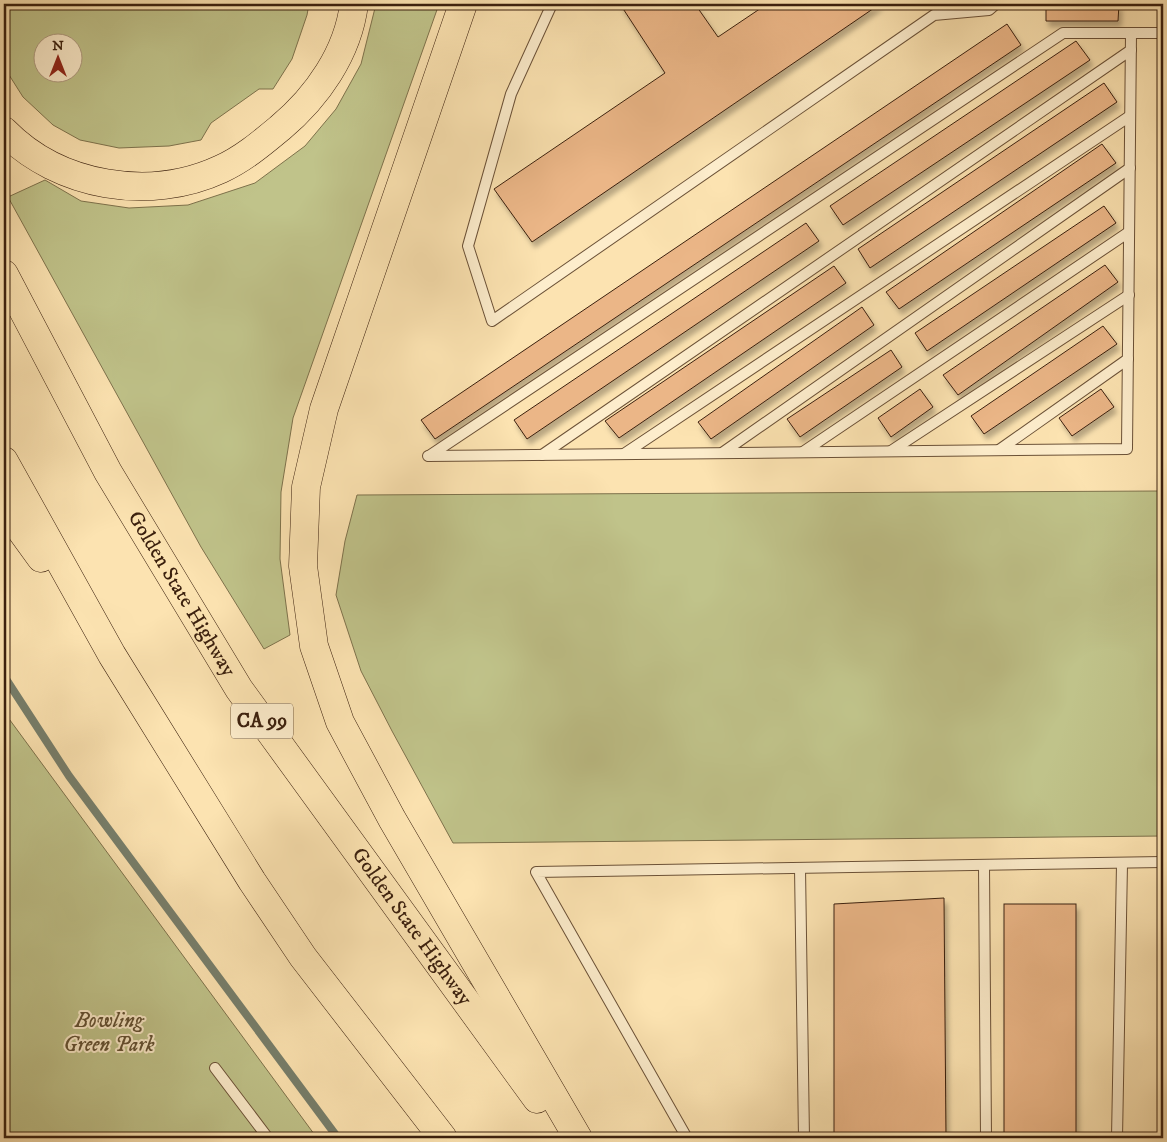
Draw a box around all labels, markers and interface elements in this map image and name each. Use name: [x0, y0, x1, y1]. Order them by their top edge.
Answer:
north arrow: [32, 32, 82, 82]
text: N: [52, 37, 64, 55]
street label: Golden State Highway: [122, 506, 242, 682]
road number: CA 99: [231, 704, 293, 738]
street label: Golden State Highway: [346, 843, 478, 1012]
park label: Bowling Green Park: [63, 1008, 155, 1058]

